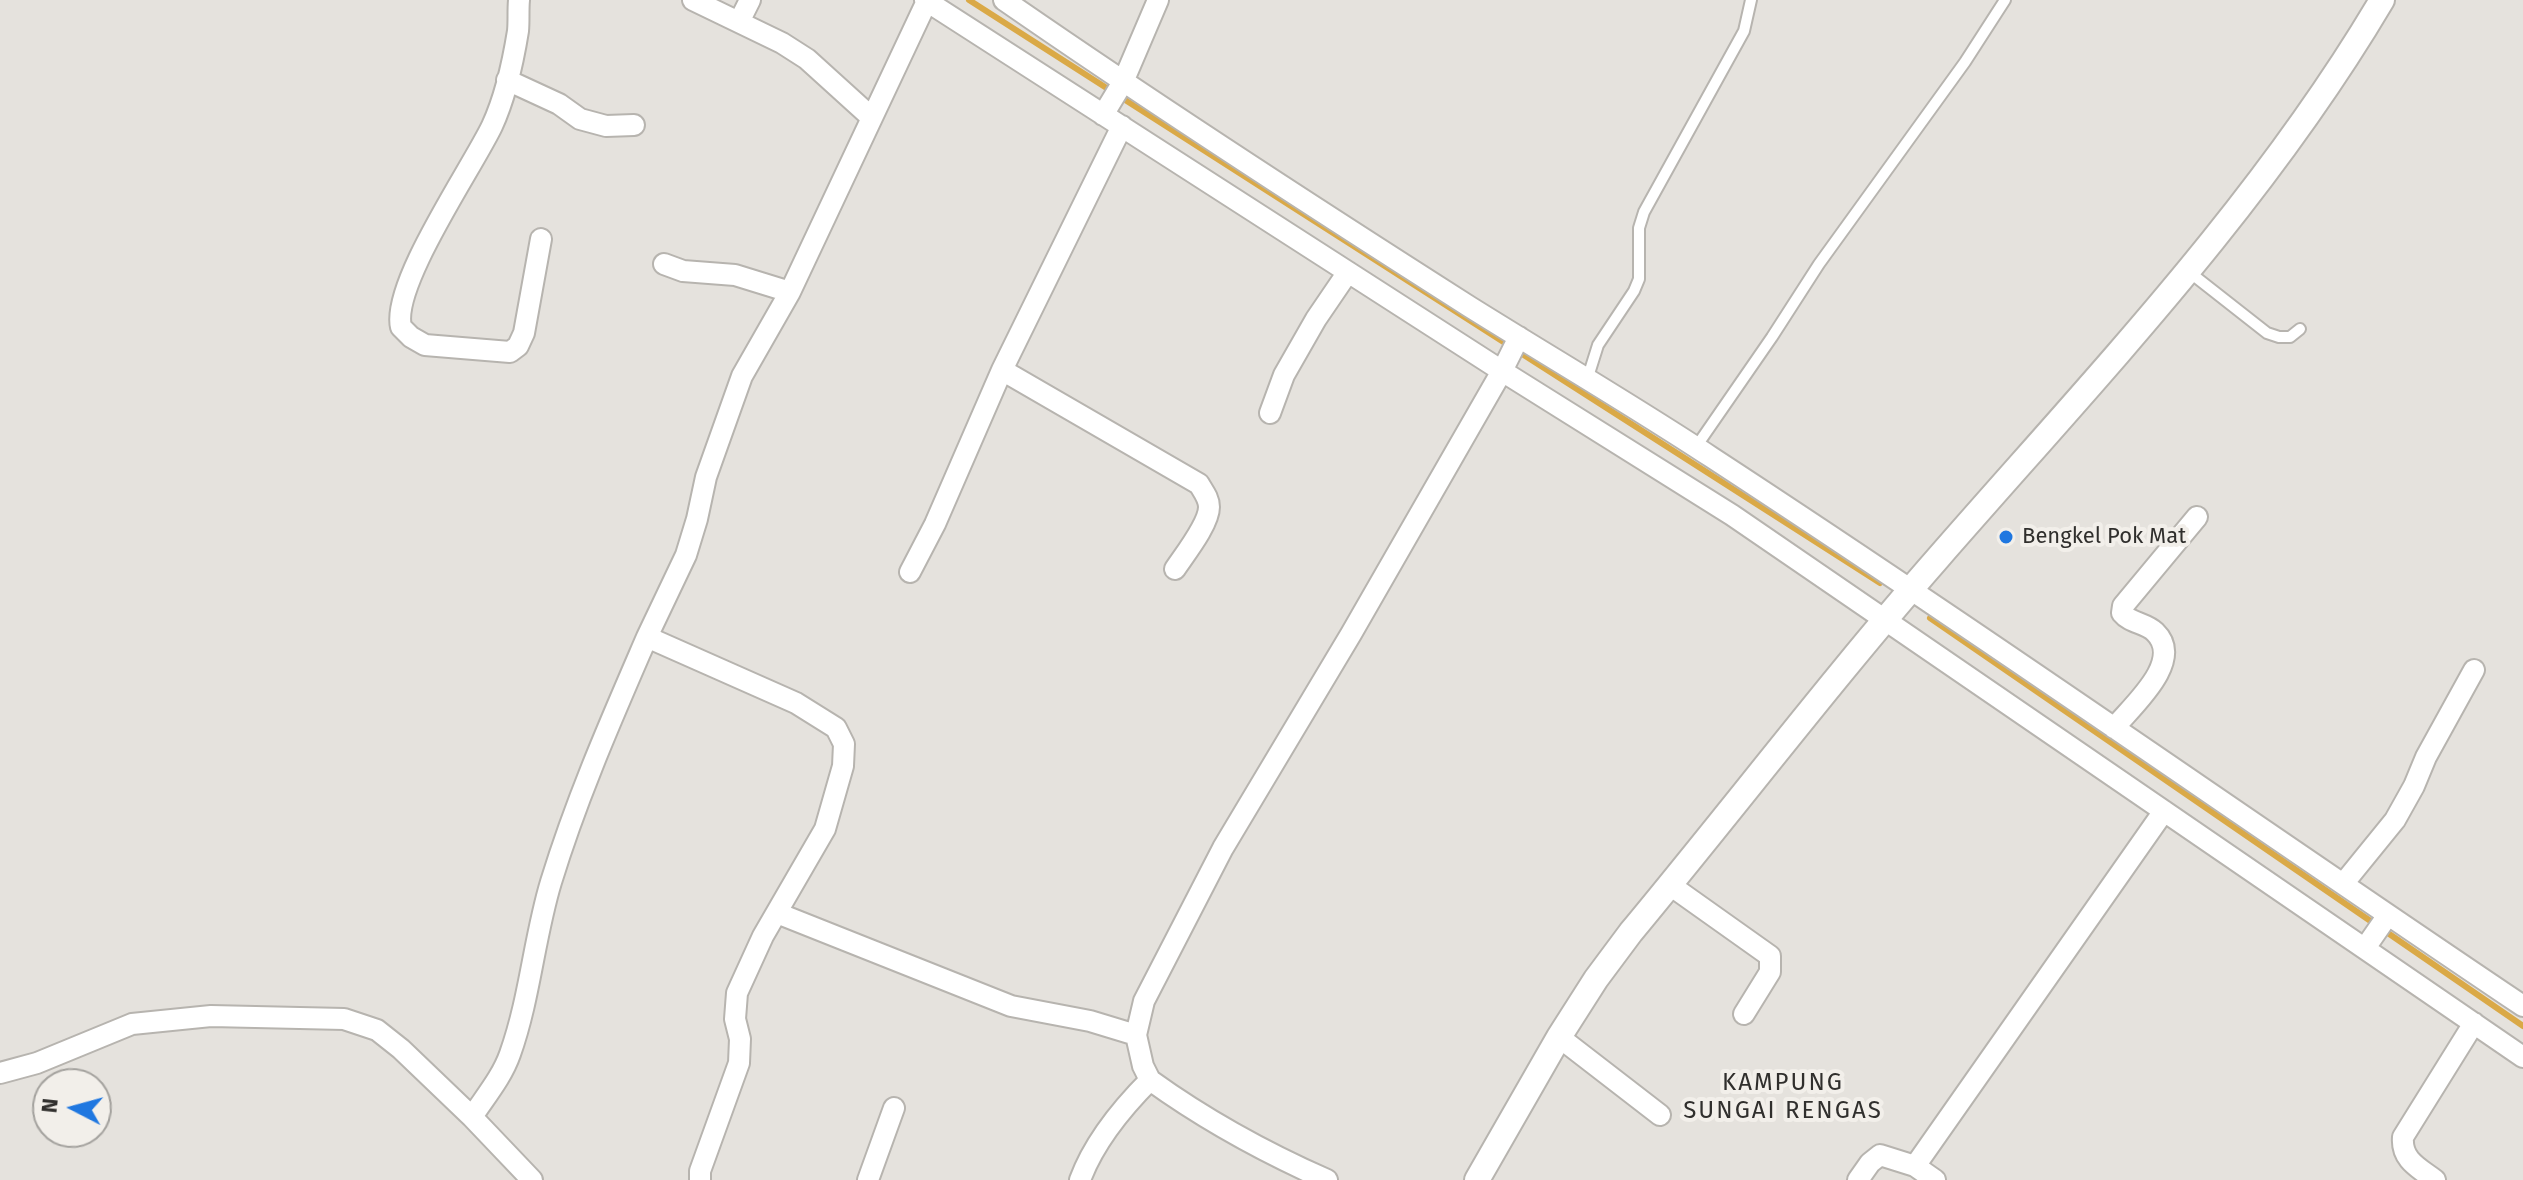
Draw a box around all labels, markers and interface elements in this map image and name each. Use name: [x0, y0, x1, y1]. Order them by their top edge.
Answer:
place label: Bengkel Pok Mat: [2022, 524, 2186, 550]
marker: Bengkel Pok Mat: [1997, 528, 2015, 546]
north arrow: [32, 1068, 112, 1148]
district label: KAMPUNG SUNGAI RENGAS: [1683, 1069, 1883, 1125]
text: N: [35, 1097, 64, 1114]

